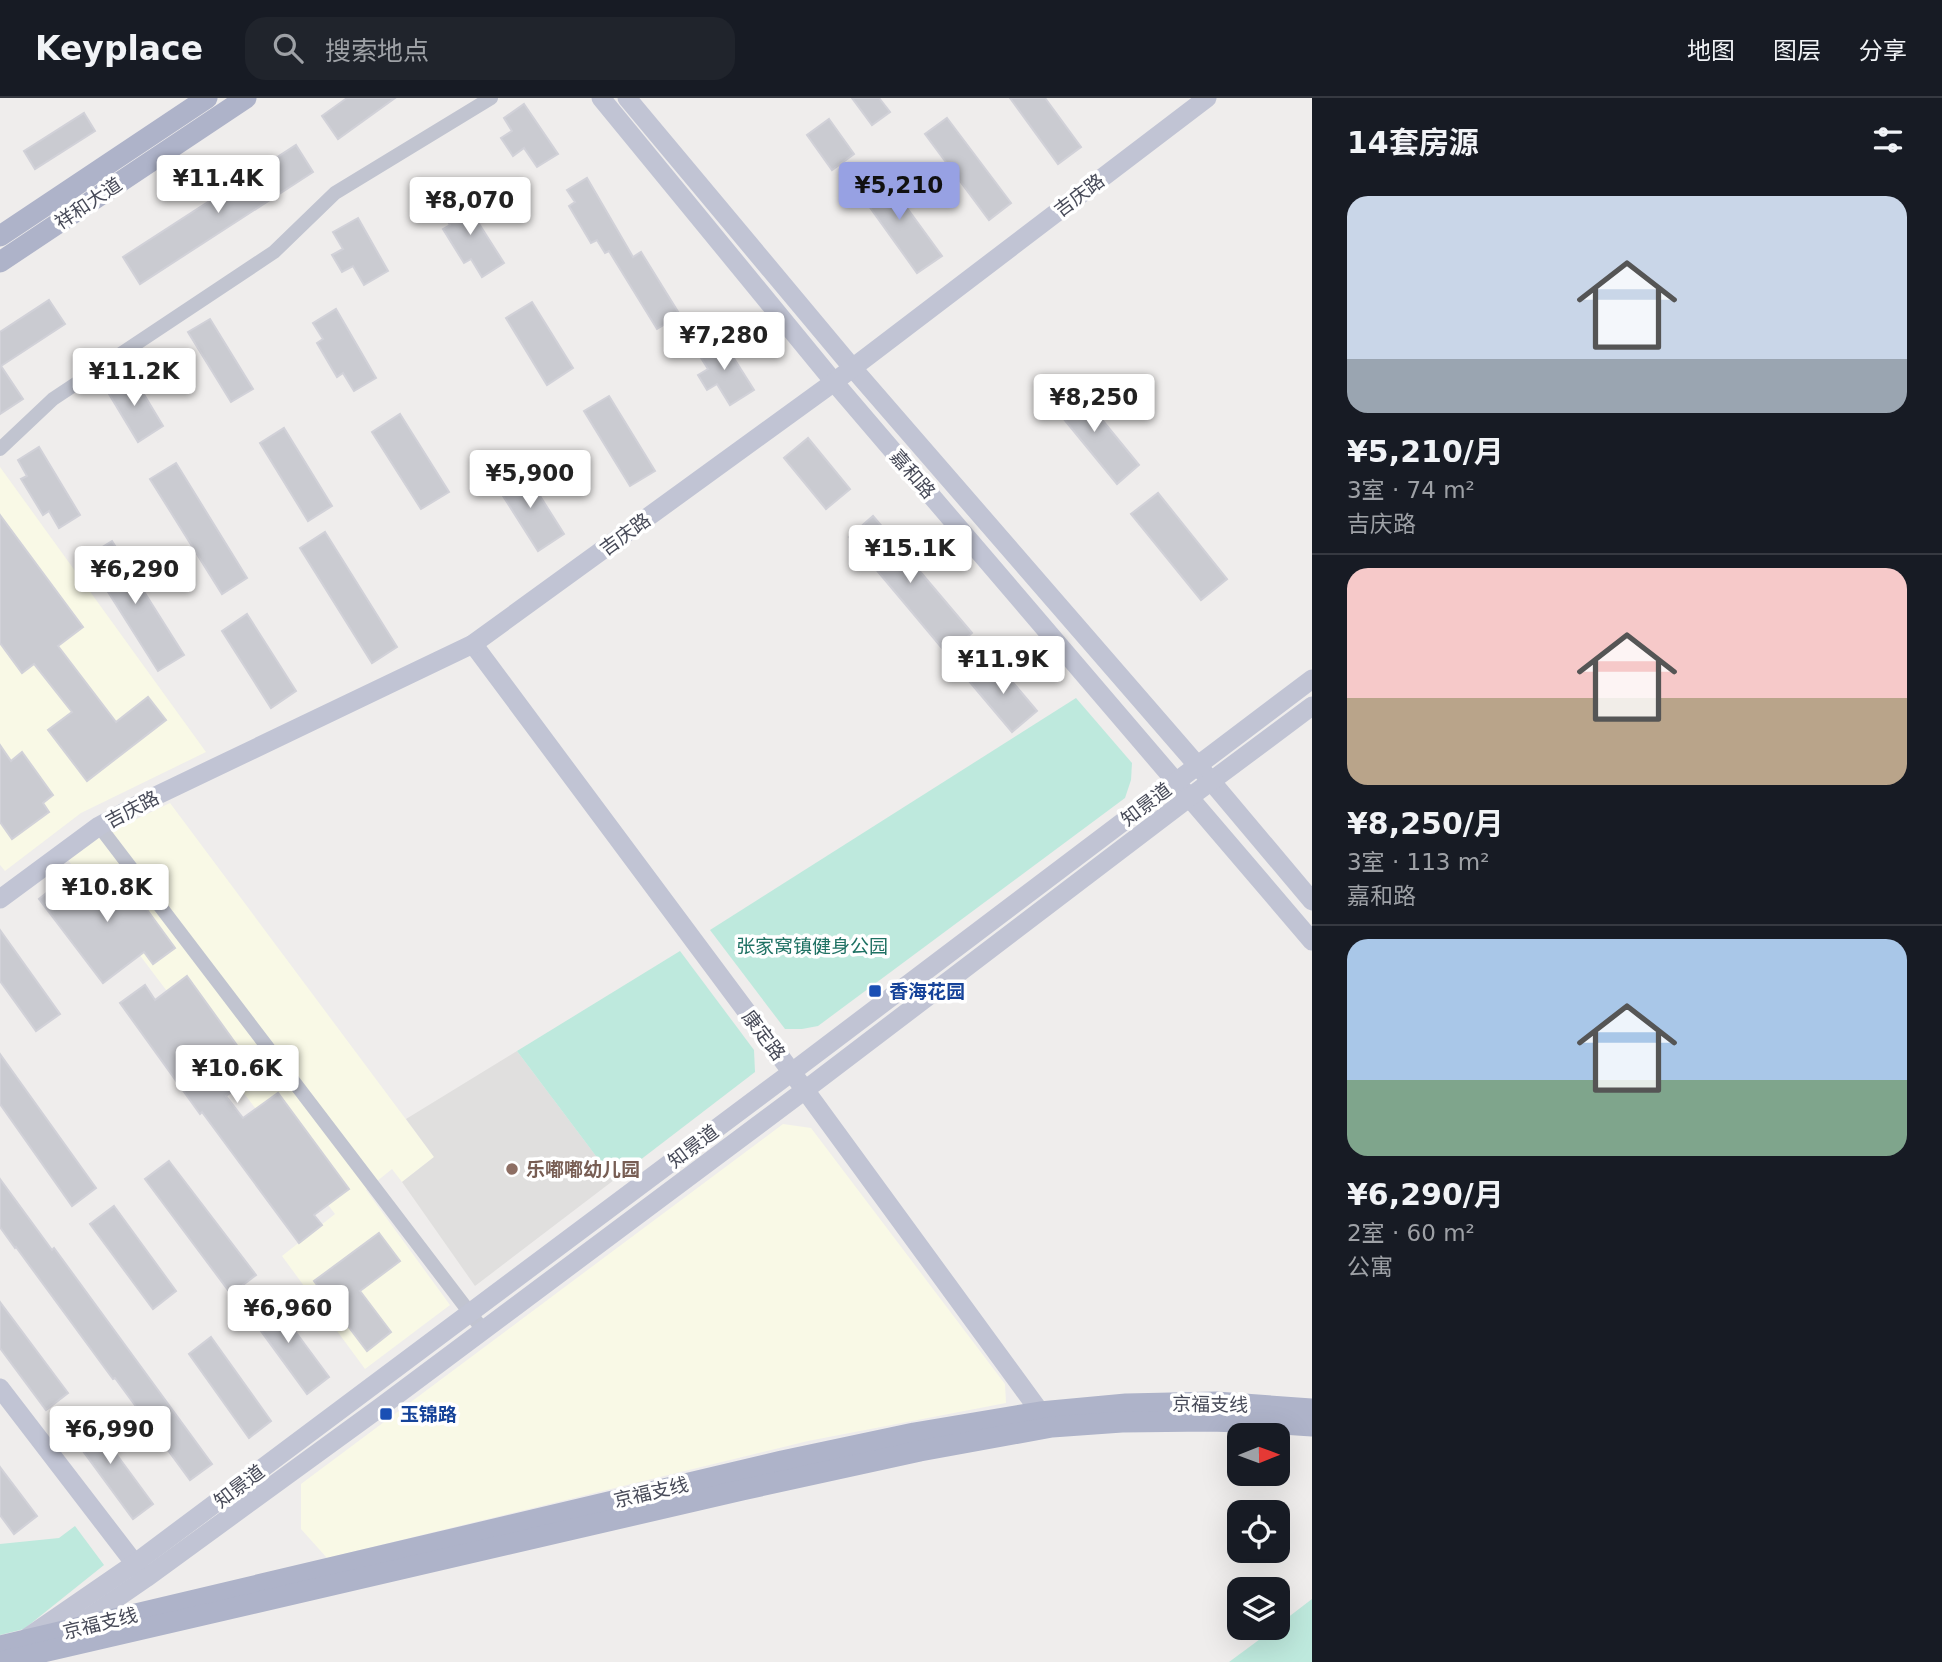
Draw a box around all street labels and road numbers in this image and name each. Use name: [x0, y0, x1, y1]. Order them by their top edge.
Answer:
street label: 吉庆路: [1050, 169, 1108, 221]
street label: 祥和大道: [50, 173, 126, 233]
street label: 嘉和路: [886, 445, 940, 503]
street label: 吉庆路: [595, 508, 655, 560]
street label: 知景道: [1117, 778, 1175, 830]
street label: 吉庆路: [102, 786, 162, 832]
street label: 康定路: [738, 1006, 790, 1064]
street label: 知景道: [664, 1120, 722, 1172]
street label: 京福支线: [1172, 1392, 1248, 1416]
street label: 知景道: [210, 1460, 268, 1512]
street label: 京福支线: [611, 1473, 691, 1511]
street label: 京福支线: [60, 1603, 140, 1643]

